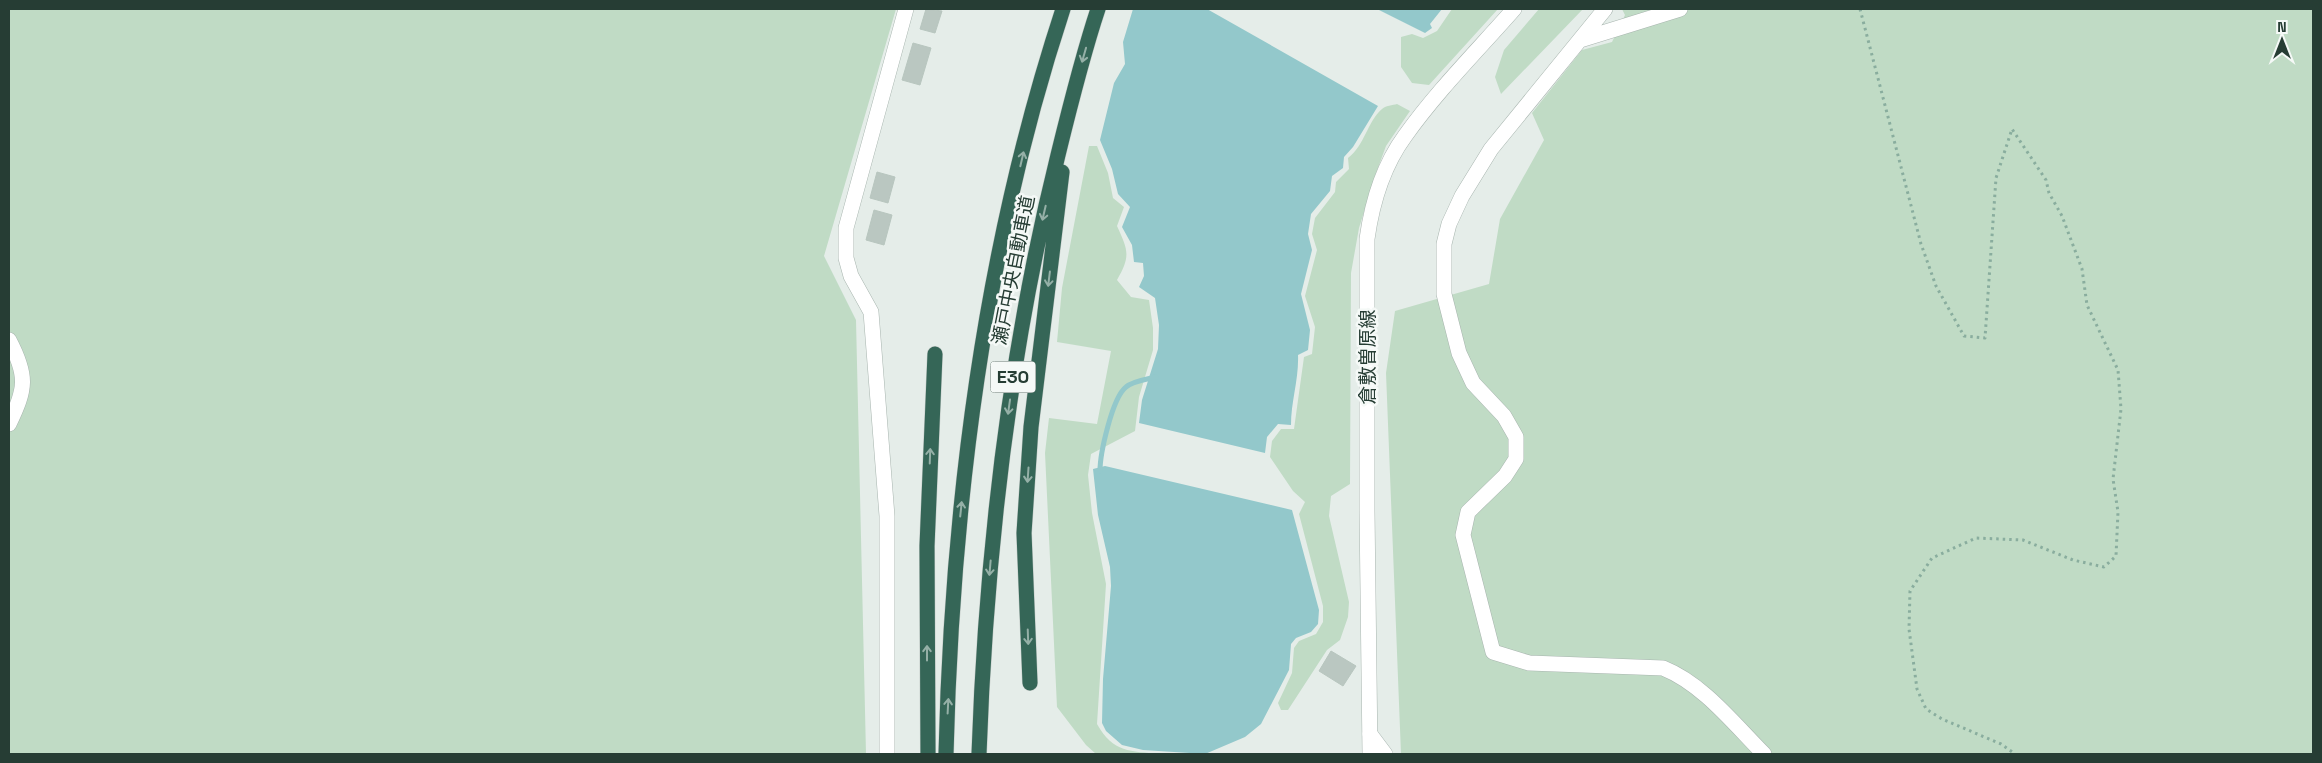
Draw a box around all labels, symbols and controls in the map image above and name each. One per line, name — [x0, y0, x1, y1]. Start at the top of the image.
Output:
north arrow — [2257, 15, 2307, 65]
text: N — [2277, 18, 2287, 36]
one-way arrow — [1079, 47, 1089, 63]
one-way arrow — [1018, 152, 1027, 168]
street label: 瀬戸中央自動車道 — [987, 193, 1040, 347]
one-way arrow — [1039, 204, 1048, 220]
one-way arrow — [1044, 271, 1054, 287]
street label: 倉敷曽原線 — [1355, 309, 1380, 405]
road number: E30 — [990, 362, 1036, 392]
one-way arrow — [1003, 399, 1013, 415]
one-way arrow — [926, 448, 935, 464]
one-way arrow — [1023, 467, 1032, 483]
one-way arrow — [956, 501, 966, 517]
one-way arrow — [985, 560, 994, 576]
one-way arrow — [1023, 629, 1032, 645]
one-way arrow — [922, 645, 932, 662]
one-way arrow — [943, 698, 952, 714]

